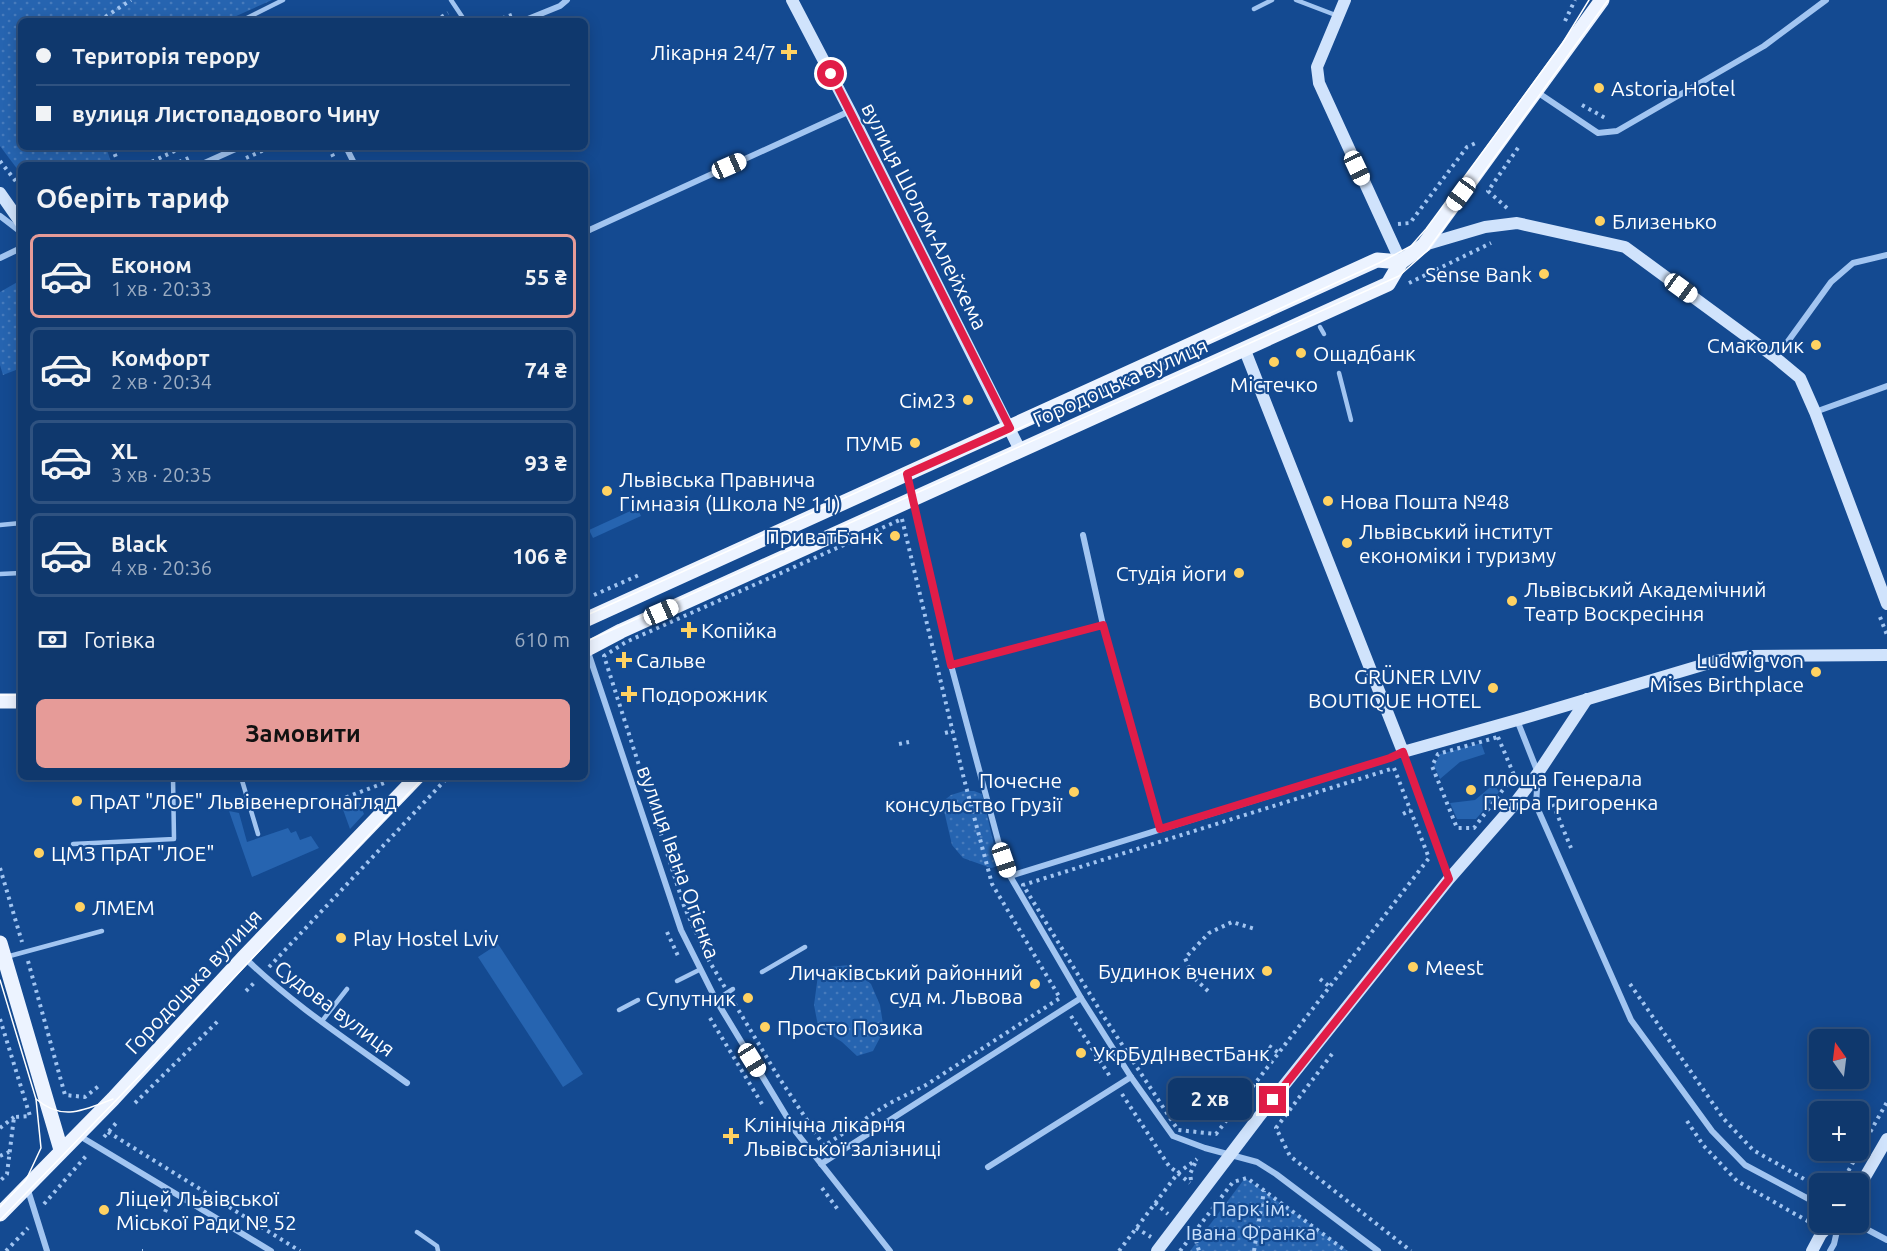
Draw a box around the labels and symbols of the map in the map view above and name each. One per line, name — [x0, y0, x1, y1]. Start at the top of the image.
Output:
place label: Лікарня 24/7 — [651, 40, 776, 64]
marker: Лікарня 24/7 — [780, 43, 798, 61]
route start — [817, 60, 844, 87]
place label: Astoria Hotel — [1611, 76, 1735, 100]
marker: Astoria Hotel — [1592, 81, 1606, 95]
street label: вулиця Шолом-Алейхема — [857, 99, 993, 333]
car — [1341, 148, 1373, 188]
car — [709, 150, 749, 182]
car — [1443, 174, 1479, 214]
place label: Близенько — [1612, 209, 1717, 233]
marker: Близенько — [1593, 214, 1607, 228]
place label: Sense Bank — [1425, 262, 1532, 286]
marker: Sense Bank — [1537, 267, 1551, 281]
car — [1661, 270, 1701, 306]
street label: Городоцька вулиця — [1029, 333, 1211, 431]
place label: Смаколик — [1707, 333, 1804, 357]
marker: Смаколик — [1809, 338, 1823, 352]
place label: Ощадбанк — [1313, 341, 1416, 365]
marker: Ощадбанк — [1294, 346, 1308, 360]
marker: Містечко — [1267, 355, 1281, 369]
place label: Містечко — [1230, 372, 1318, 396]
place label: Сім23 — [899, 388, 956, 412]
marker: Сім23 — [961, 393, 975, 407]
place label: ПУМБ — [846, 431, 903, 455]
marker: ПУМБ — [908, 436, 922, 450]
place label: Львівська Правнича Гімназія (Школа № 11) — [619, 467, 841, 515]
marker: Львівська Правнича Гімназія (Школа № 11) — [600, 484, 614, 498]
place label: Нова Пошта №48 — [1340, 489, 1510, 513]
marker: Нова Пошта №48 — [1321, 494, 1335, 508]
place label: Львівський інститут економіки і туризму — [1359, 519, 1556, 567]
place label: ПриватБанк — [765, 524, 883, 548]
marker: ПриватБанк — [888, 529, 902, 543]
marker: Львівський інститут економіки і туризму — [1340, 536, 1354, 550]
place label: Студія йоги — [1116, 561, 1227, 585]
marker: Студія йоги — [1232, 566, 1246, 580]
place label: Львівський Академічний Театр Воскресіння — [1524, 577, 1766, 625]
marker: Львівський Академічний Театр Воскресіння — [1505, 594, 1519, 608]
car — [641, 596, 681, 628]
place label: Копійка — [701, 618, 777, 642]
marker: Копійка — [682, 623, 696, 637]
place label: Сальве — [636, 648, 706, 672]
place label: Ludwig von Mises Birthplace — [1649, 648, 1804, 696]
marker: Сальве — [617, 653, 631, 667]
place label: GRÜNER LVIV BOUTIQUE HOTEL — [1308, 664, 1482, 712]
marker: Ludwig von Mises Birthplace — [1809, 665, 1823, 679]
marker: GRÜNER LVIV BOUTIQUE HOTEL — [1486, 681, 1500, 695]
place label: Подорожник — [641, 682, 768, 706]
marker: Подорожник — [622, 687, 636, 701]
street label: вулиця Івана Огієнка — [633, 762, 725, 962]
place label: площа Генерала Петра Григоренка — [1483, 766, 1658, 814]
place label: Почесне консульство Грузії — [885, 768, 1063, 816]
marker: площа Генерала Петра Григоренка — [1464, 783, 1478, 797]
marker: Почесне консульство Грузії — [1067, 785, 1081, 799]
place label: ПрАТ "ЛОЕ" Львівенергонагляд — [89, 789, 397, 813]
marker: ПрАТ "ЛОЕ" Львівенергонагляд — [70, 794, 84, 808]
car — [990, 840, 1018, 880]
place label: ЦМЗ ПрАТ "ЛОЕ" — [51, 841, 215, 865]
marker: ЦМЗ ПрАТ "ЛОЕ" — [32, 846, 46, 860]
place label: ЛМЕМ — [92, 895, 155, 919]
marker: ЛМЕМ — [73, 900, 87, 914]
street label: Городоцька вулиця — [120, 904, 266, 1058]
place label: Play Hostel Lviv — [353, 926, 499, 950]
marker: Play Hostel Lviv — [334, 931, 348, 945]
street label: Судова вулиця — [270, 955, 400, 1061]
place label: Meest — [1425, 955, 1484, 979]
place label: Будинок вчених — [1098, 959, 1255, 983]
place label: Личаківський районний суд м. Львова — [788, 960, 1023, 1008]
marker: Meest — [1406, 960, 1420, 974]
marker: Будинок вчених — [1260, 964, 1274, 978]
marker: Личаківський районний суд м. Львова — [1028, 977, 1042, 991]
place label: Супутник — [646, 986, 736, 1010]
marker: Супутник — [741, 991, 755, 1005]
place label: Просто Позика — [777, 1015, 923, 1039]
marker: Просто Позика — [758, 1020, 772, 1034]
north arrow — [1809, 1029, 1869, 1089]
car — [735, 1040, 769, 1080]
place label: УкрБудІнвестБанк — [1093, 1041, 1270, 1065]
marker: УкрБудІнвестБанк — [1074, 1046, 1088, 1060]
callout: 2 хв — [1168, 1079, 1252, 1121]
route end — [1259, 1086, 1286, 1113]
place label: Клінічна лікарня Львівської залізниці — [744, 1112, 941, 1160]
marker: Клінічна лікарня Львівської залізниці — [722, 1127, 740, 1145]
place label: Ліцей Львівської Міської Ради № 52 — [116, 1186, 297, 1234]
park label: Парк ім. Івана Франка — [1186, 1196, 1316, 1244]
marker: Ліцей Львівської Міської Ради № 52 — [97, 1203, 111, 1217]

